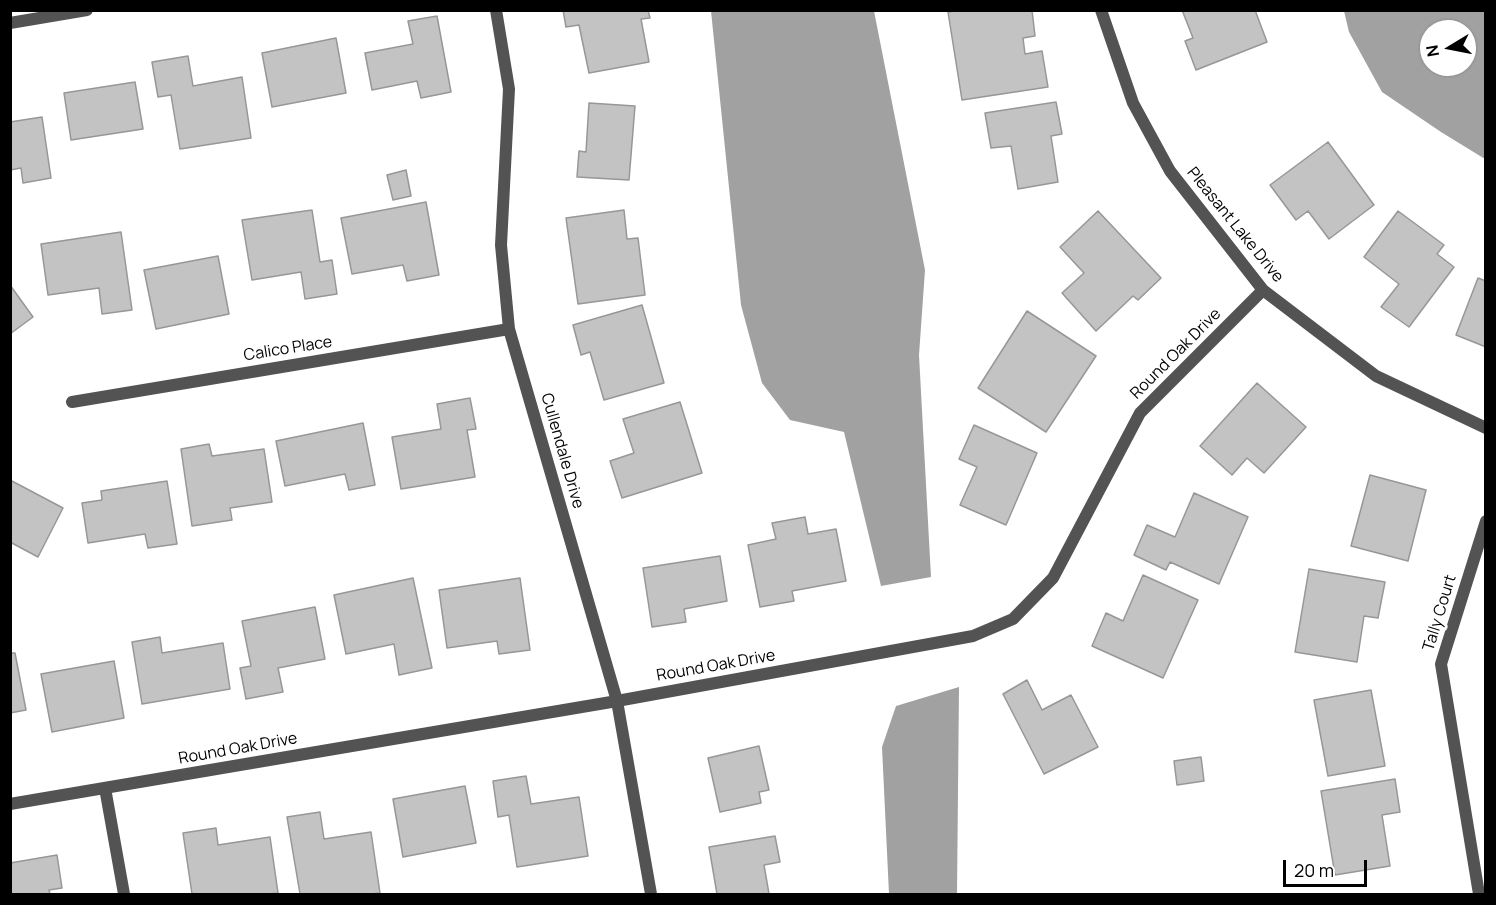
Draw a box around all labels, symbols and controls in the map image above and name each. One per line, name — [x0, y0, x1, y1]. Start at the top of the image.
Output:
north arrow — [1418, 18, 1478, 78]
text: N — [1420, 43, 1444, 58]
street label: Pleasant Lake Drive — [1183, 164, 1287, 286]
street label: Round Oak Drive — [1127, 305, 1225, 403]
street label: Calico Place — [242, 333, 334, 365]
street label: Cullendale Drive — [536, 391, 588, 511]
street label: Tally Court — [1419, 572, 1461, 654]
street label: Round Oak Drive — [655, 646, 777, 686]
street label: Round Oak Drive — [177, 729, 299, 769]
scale bar — [1286, 848, 1370, 886]
text: 20 m — [1294, 858, 1334, 882]

